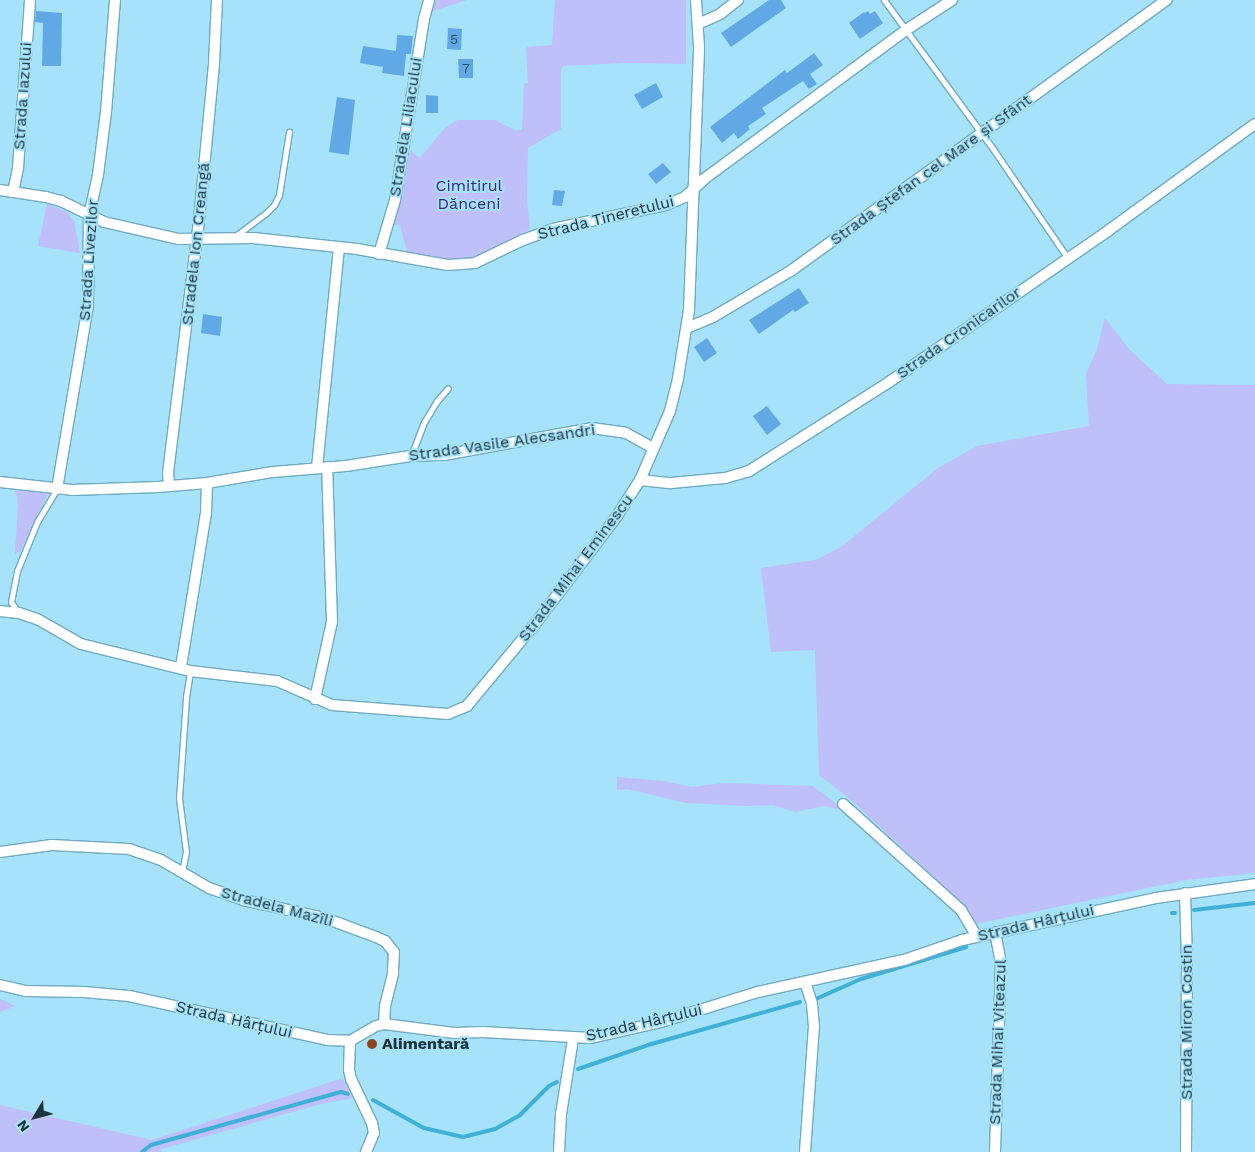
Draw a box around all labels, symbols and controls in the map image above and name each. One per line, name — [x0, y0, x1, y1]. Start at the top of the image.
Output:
house number: 5 — [450, 31, 458, 47]
street label: Strada Iazului — [10, 41, 36, 151]
street label: Stradela Liliacului — [385, 56, 427, 198]
house number: 7 — [462, 60, 470, 76]
street label: Strada Ștefan cel Mare și Sfânt — [826, 90, 1036, 250]
street label: Stradela Ion Creangă — [178, 162, 214, 326]
park label: Cimitirul Dănceni — [436, 176, 502, 214]
street label: Strada Tineretului — [536, 192, 676, 244]
street label: Strada Livezilor — [75, 198, 103, 322]
street label: Strada Cronicarilor — [893, 283, 1025, 383]
street label: Strada Vasile Alecsandri — [407, 420, 597, 466]
street label: Strada Mihai Eminescu — [514, 491, 638, 645]
street label: Stradela Mazîli — [219, 883, 335, 931]
street label: Strada Hârțului — [976, 900, 1096, 946]
street label: Strada Miron Costin — [1177, 944, 1197, 1100]
street label: Strada Mihai Viteazul — [986, 959, 1010, 1125]
street label: Strada Hârțului — [174, 997, 294, 1043]
street label: Strada Hârțului — [584, 1000, 704, 1046]
place label: Alimentară — [382, 1034, 469, 1054]
marker: Alimentară — [366, 1038, 378, 1050]
north arrow — [10, 1092, 60, 1142]
text: N — [14, 1117, 33, 1135]

